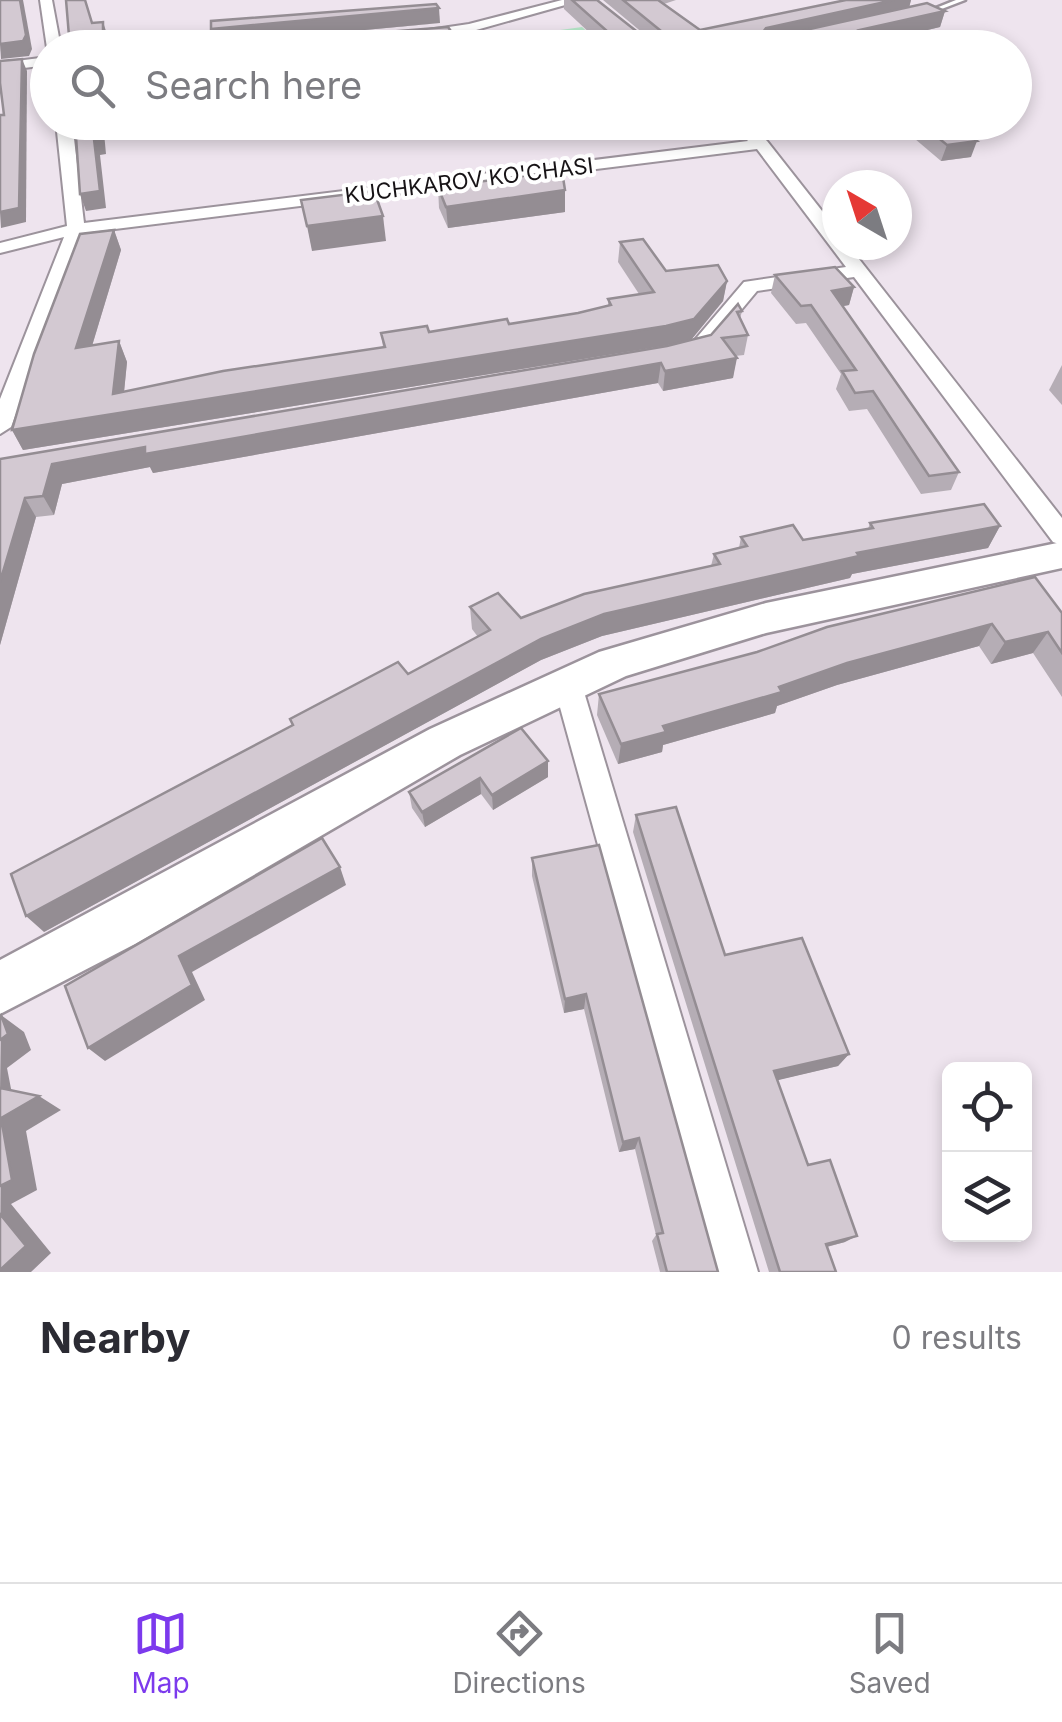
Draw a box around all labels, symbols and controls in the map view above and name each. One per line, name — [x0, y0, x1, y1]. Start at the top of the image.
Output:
search box — [30, 30, 1032, 140]
icon: search — [65, 58, 120, 113]
text: Search here — [145, 62, 362, 108]
street label: KUCHKAROV KO'CHASI — [343, 152, 595, 208]
north arrow — [822, 170, 912, 260]
map controls — [942, 1062, 1032, 1242]
button: locate — [942, 1062, 1032, 1152]
button: layers — [942, 1152, 1032, 1242]
text: Nearby — [40, 1312, 191, 1363]
text: 0 results — [892, 1318, 1022, 1357]
tab: Map — [131, 1606, 190, 1700]
tab: Directions — [452, 1606, 586, 1700]
tab: Saved — [849, 1606, 931, 1700]

